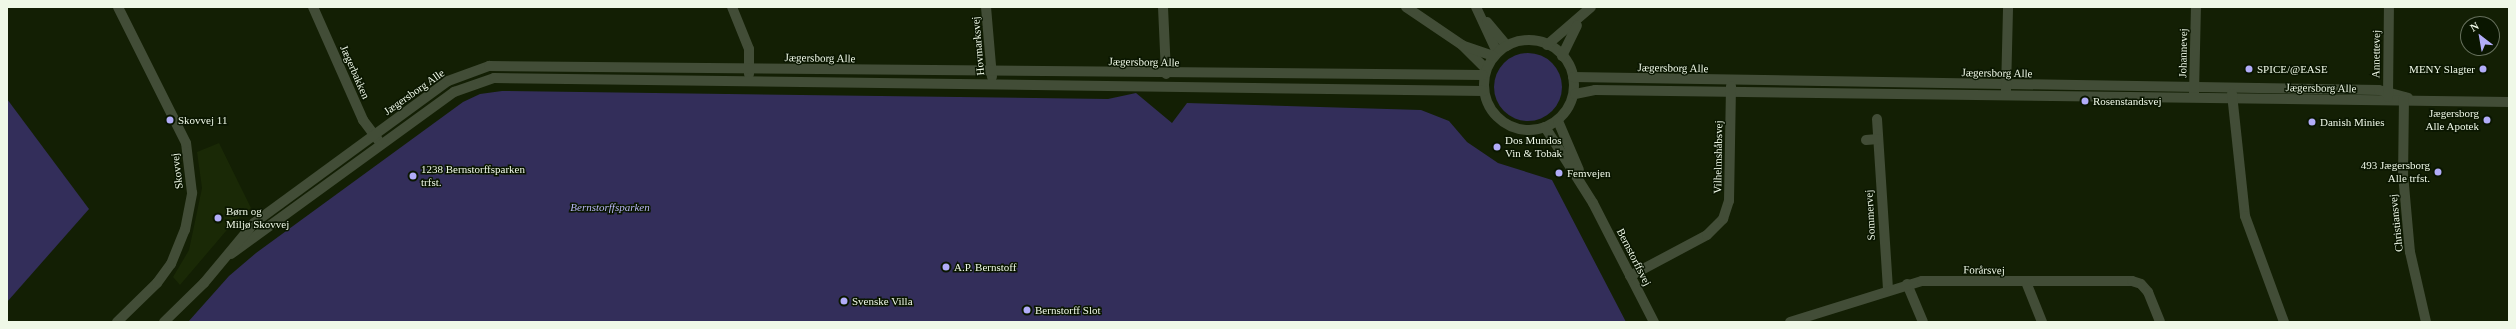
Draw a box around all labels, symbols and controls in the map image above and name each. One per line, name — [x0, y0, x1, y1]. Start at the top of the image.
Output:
street label: Hovmarksvej — [969, 16, 987, 76]
north arrow — [2460, 16, 2500, 56]
text: N — [2468, 19, 2481, 34]
street label: Johannevej — [2176, 28, 2190, 78]
street label: Annettevej — [2369, 30, 2383, 78]
street label: Jægerbakken — [337, 43, 373, 101]
street label: Jægersborg Alle — [784, 51, 856, 65]
street label: Jægersborg Alle — [1108, 55, 1180, 69]
street label: Jægersborg Alle — [1637, 61, 1709, 75]
place label: SPICE/@EASE — [2257, 62, 2328, 76]
place label: MENY Slagter — [2409, 62, 2475, 76]
marker: SPICE/@EASE — [2244, 64, 2254, 74]
marker: MENY Slagter — [2478, 64, 2488, 74]
street label: Jægersborg Alle — [381, 66, 447, 118]
street label: Jægersborg Alle — [1961, 66, 2033, 80]
street label: Jægersborg Alle — [2285, 81, 2357, 95]
place label: Rosenstandsvej — [2093, 94, 2161, 108]
marker: Rosenstandsvej — [2080, 96, 2090, 106]
place label: Jægersborg Alle Apotek — [2425, 107, 2479, 133]
place label: Skovvej 11 — [178, 113, 227, 127]
marker: Skovvej 11 — [165, 115, 175, 125]
place label: Danish Minies — [2320, 115, 2384, 129]
marker: Jægersborg Alle Apotek — [2482, 115, 2492, 125]
marker: Danish Minies — [2307, 117, 2317, 127]
street label: Vilhelmshåbsvej — [1711, 120, 1725, 194]
place label: Dos Mundos Vin & Tobak — [1505, 134, 1562, 160]
marker: Dos Mundos Vin & Tobak — [1492, 142, 1502, 152]
street label: Skovvej — [168, 152, 186, 190]
place label: 493 Jægersborg Alle trfst. — [2361, 159, 2430, 185]
place label: 1238 Bernstorffsparken trfst. — [421, 163, 525, 189]
place label: Femvejen — [1567, 166, 1610, 180]
marker: 493 Jægersborg Alle trfst. — [2433, 167, 2443, 177]
marker: Femvejen — [1554, 168, 1564, 178]
marker: 1238 Bernstorffsparken trfst. — [408, 171, 418, 181]
street label: Sommervej — [1862, 189, 1878, 241]
street label: Christiansvej — [2386, 193, 2406, 253]
park label: Bernstorffsparken — [570, 200, 650, 214]
place label: Børn og Miljø Skovvej — [226, 205, 289, 231]
marker: Børn og Miljø Skovvej — [213, 213, 223, 223]
street label: Bernstorffsvej — [1614, 226, 1654, 288]
place label: A.P. Bernstoff — [954, 260, 1016, 274]
marker: A.P. Bernstoff — [941, 262, 951, 272]
street label: Forårsvej — [1963, 263, 2005, 277]
place label: Svenske Villa — [852, 294, 913, 308]
marker: Svenske Villa — [839, 296, 849, 306]
place label: Bernstorff Slot — [1035, 303, 1100, 317]
marker: Bernstorff Slot — [1022, 305, 1032, 315]

